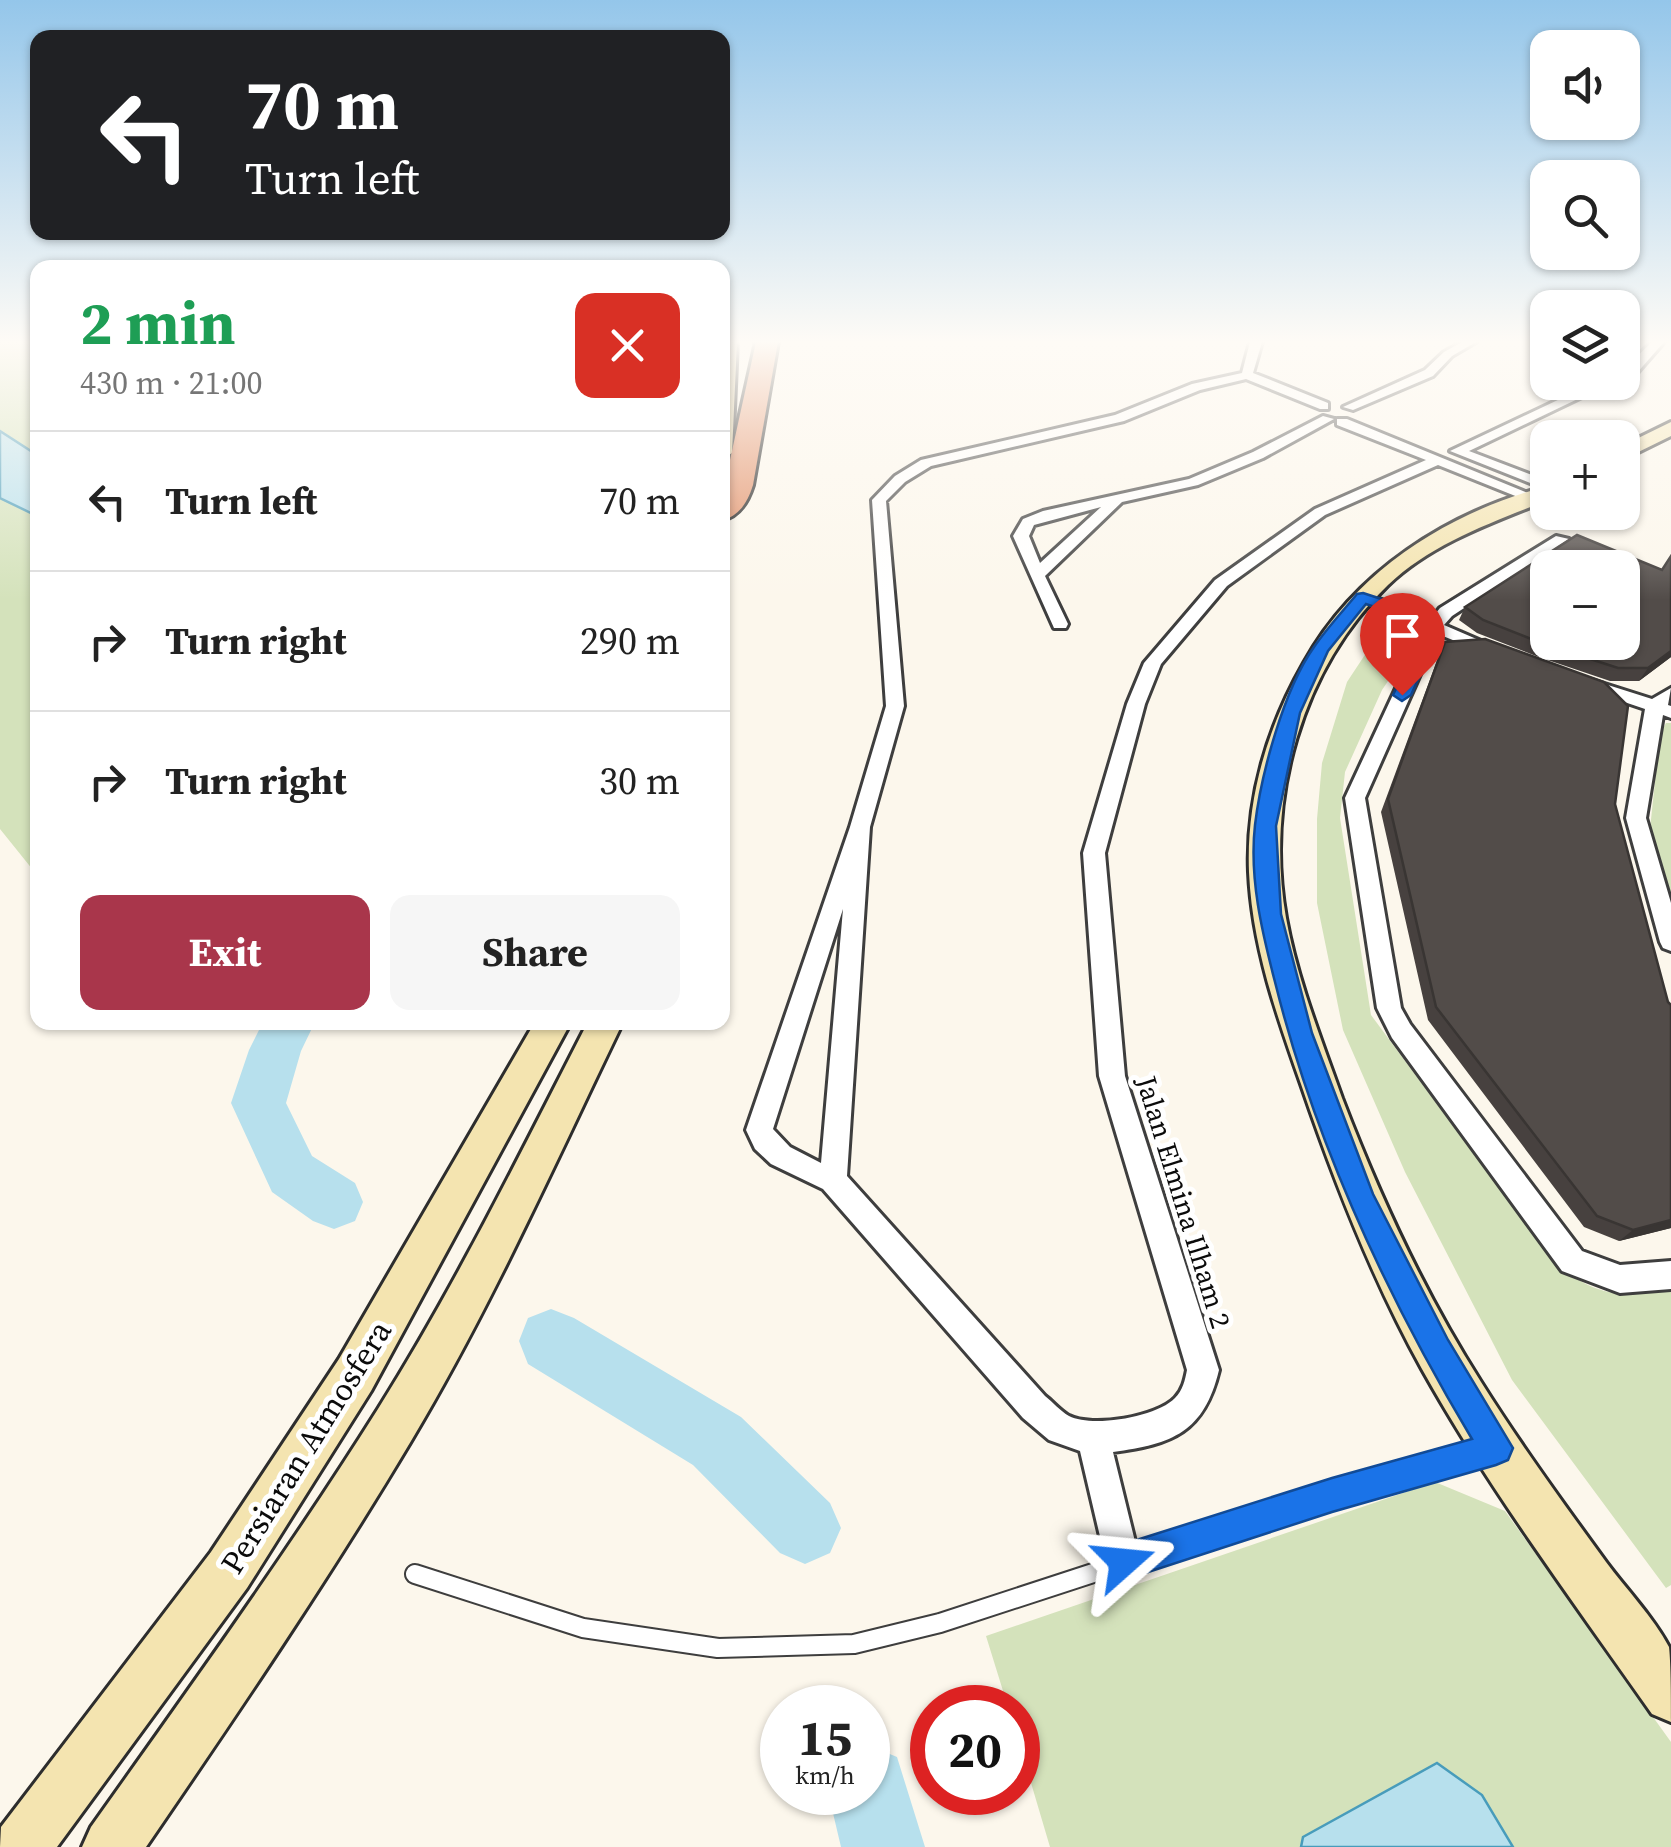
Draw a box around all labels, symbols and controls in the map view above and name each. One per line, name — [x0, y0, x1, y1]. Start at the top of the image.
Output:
map controls — [1530, 30, 1640, 660]
button: sound — [1530, 30, 1640, 140]
text: 70 m — [245, 56, 399, 152]
icon: left — [80, 70, 210, 200]
text: Turn left — [245, 147, 419, 209]
button: search — [1530, 160, 1640, 270]
text: 2 min — [80, 282, 236, 364]
button: layers — [1530, 290, 1640, 400]
button: close — [575, 293, 680, 398]
text: 430 m · 21:00 — [80, 361, 262, 405]
button: + — [1530, 420, 1640, 530]
icon: left — [80, 474, 135, 529]
text: Turn left — [165, 475, 317, 527]
text: 70 m — [599, 475, 680, 527]
button: − — [1530, 550, 1640, 660]
pin — [1360, 593, 1445, 696]
icon: arrive — [1375, 608, 1430, 663]
icon: right — [80, 614, 135, 669]
text: Turn right — [165, 615, 347, 667]
text: 290 m — [580, 615, 680, 667]
icon: right — [80, 754, 135, 809]
text: Turn right — [165, 755, 347, 807]
text: 30 m — [599, 755, 680, 807]
button: Exit — [80, 895, 370, 1010]
button: Share — [390, 895, 680, 1010]
street label: Jalan Elmina Ilham 2 — [1127, 1070, 1240, 1333]
street label: Persiaran Atmosfera — [210, 1311, 402, 1582]
position arrow — [1072, 1510, 1176, 1614]
speed limit sign: 20 — [910, 1685, 1040, 1815]
text: 15 — [798, 1703, 852, 1772]
text: km/h — [795, 1758, 855, 1792]

